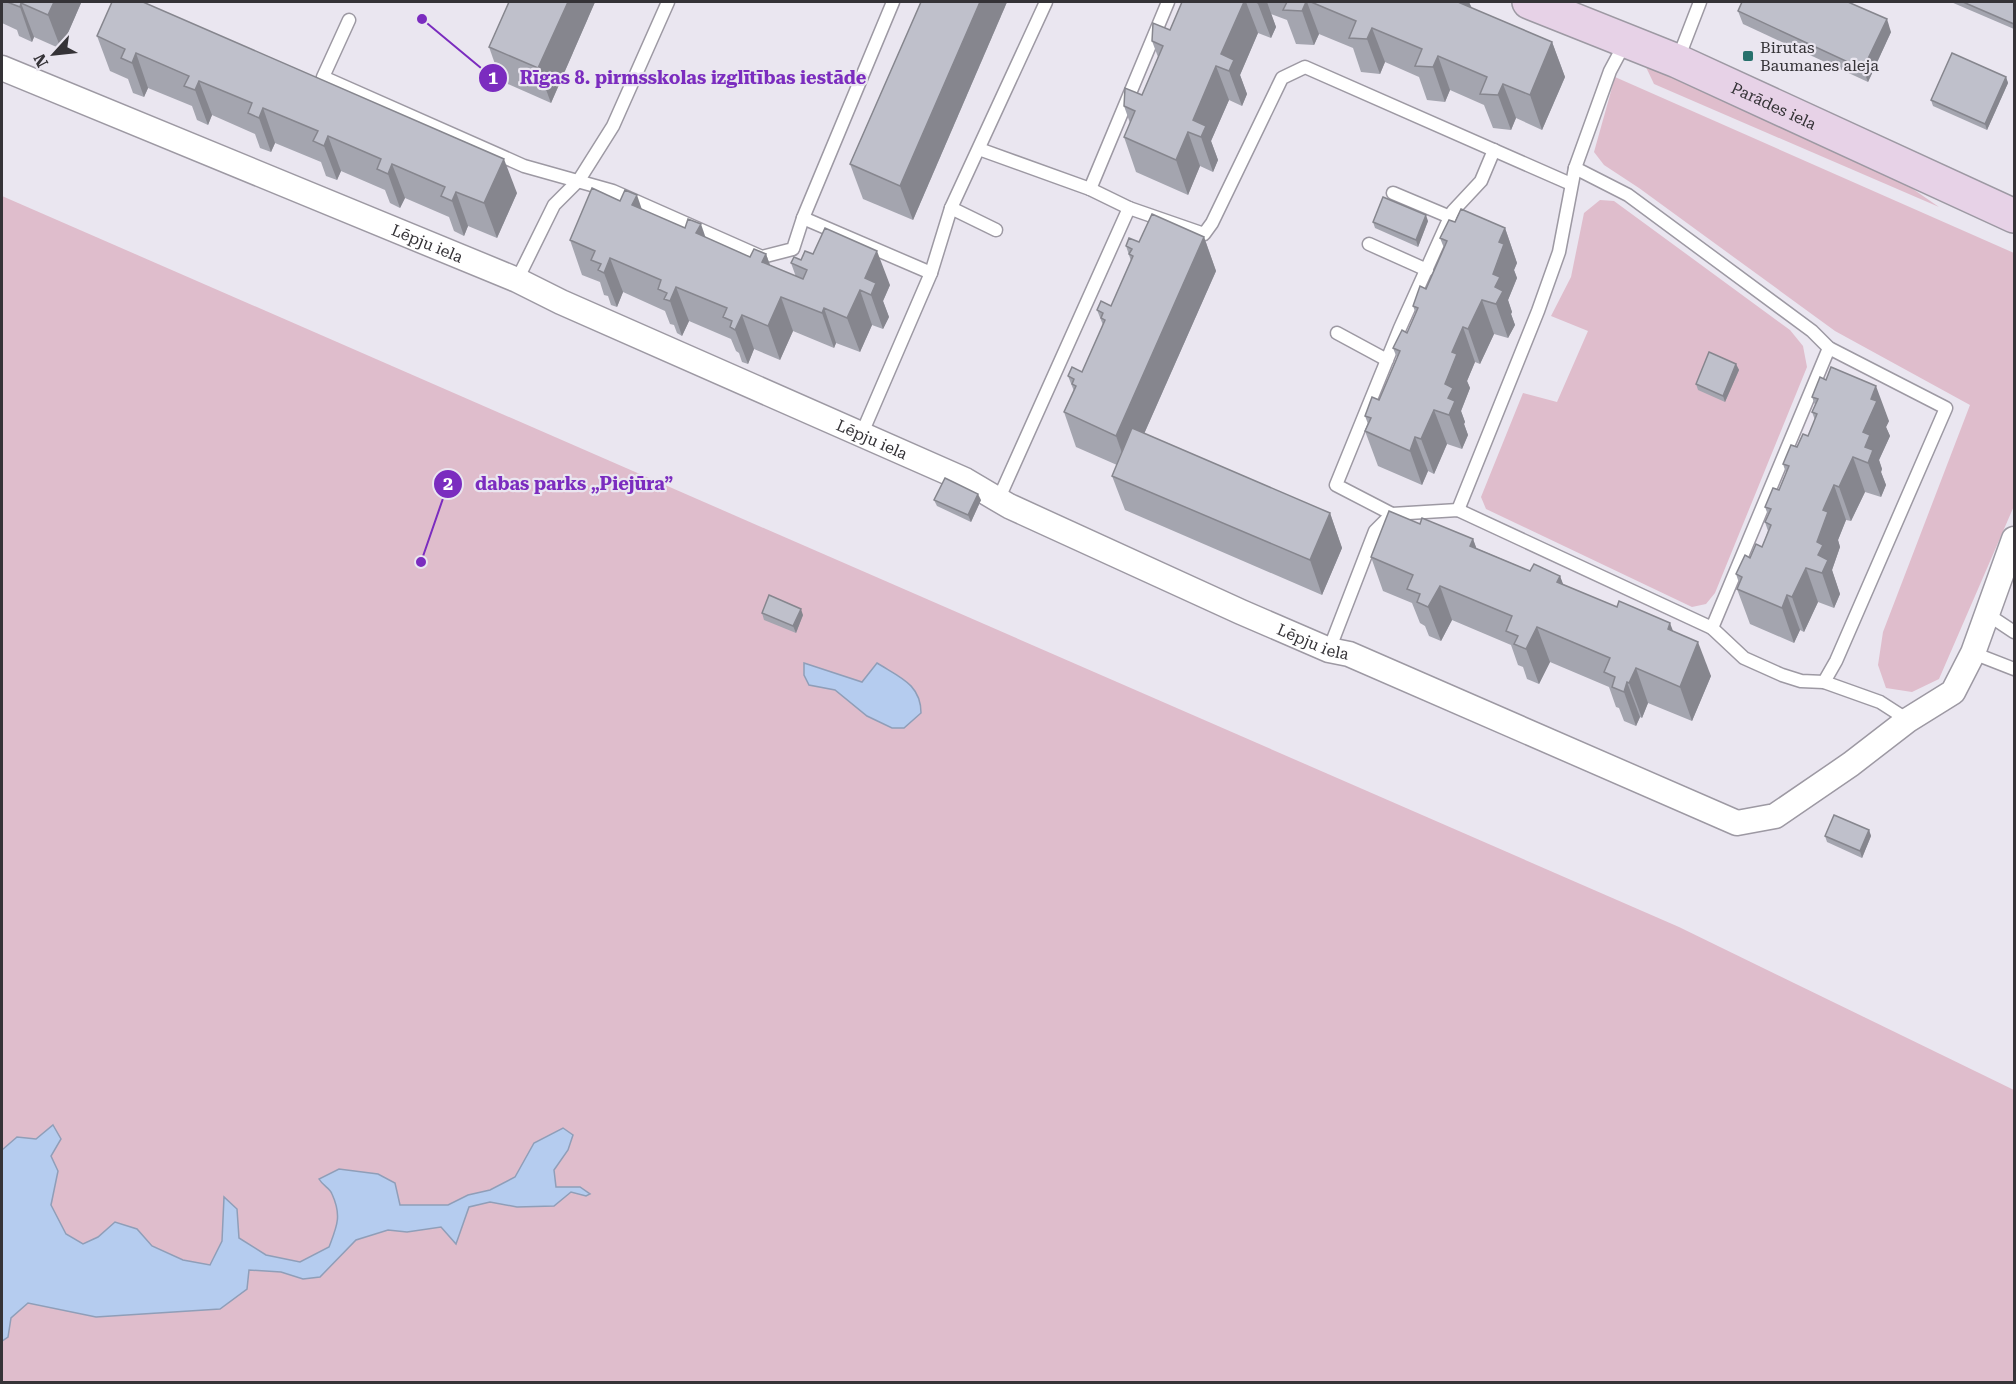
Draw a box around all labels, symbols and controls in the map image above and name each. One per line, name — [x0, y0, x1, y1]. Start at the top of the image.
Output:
north arrow — [24, 24, 84, 84]
place label: Birutas Baumanes aleja — [1760, 38, 1879, 75]
marker: Birutas Baumanes aleja — [1741, 49, 1755, 63]
text: N — [30, 51, 52, 70]
callout: Rīgas 8. pirmsskolas izglītības iestāde — [478, 60, 878, 96]
text: 1 — [488, 67, 498, 88]
text: Rīgas 8. pirmsskolas izglītības iestāde — [520, 67, 867, 88]
street label: Parādes iela — [1728, 78, 1820, 133]
street label: Lēpju iela — [389, 220, 466, 266]
street label: Lēpju iela — [834, 415, 911, 463]
callout: dabas parks „Piejūra” — [433, 466, 685, 502]
text: 2 — [443, 473, 453, 494]
text: dabas parks „Piejūra” — [475, 473, 673, 494]
street label: Lēpju iela — [1274, 619, 1351, 663]

